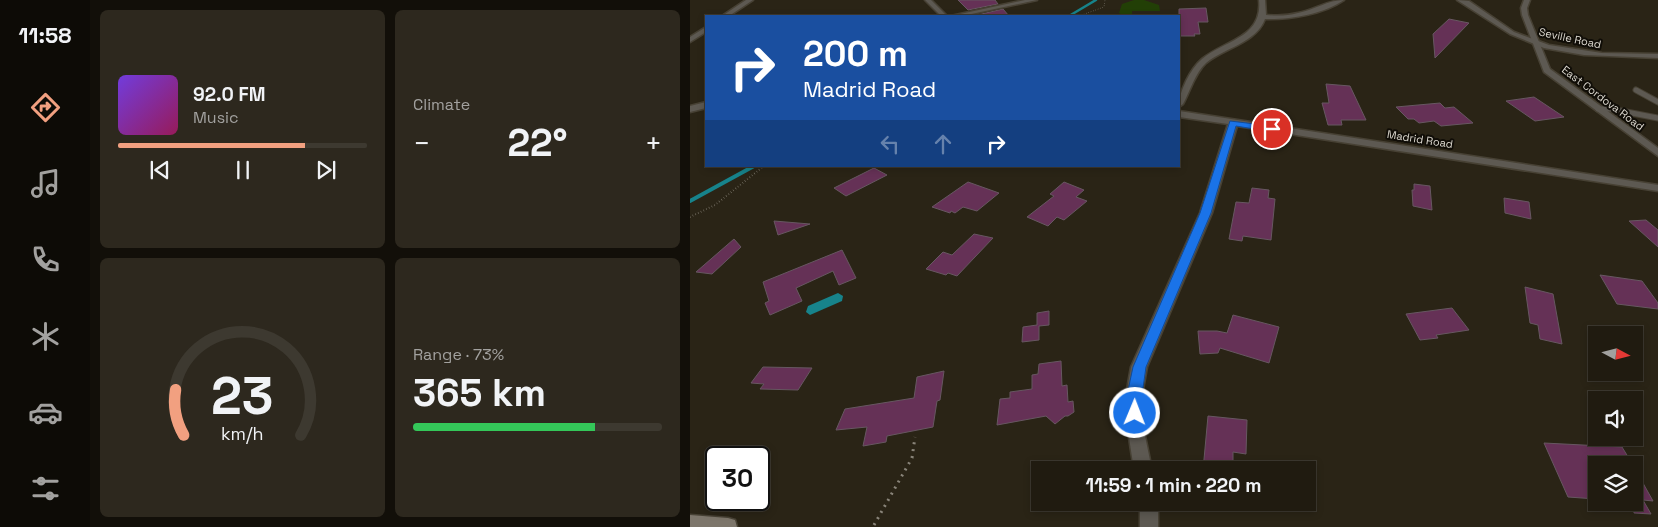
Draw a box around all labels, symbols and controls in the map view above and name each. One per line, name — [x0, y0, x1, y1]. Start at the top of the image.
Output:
text: 11:58 — [19, 21, 71, 49]
street label: Seville Road — [1538, 25, 1602, 51]
text: 200 m — [803, 32, 908, 76]
icon: right — [720, 35, 785, 100]
street label: East Cordova Road — [1559, 62, 1647, 134]
text: Madrid Road — [803, 75, 936, 103]
text: 92.0 FM — [193, 82, 266, 107]
icon: directions — [28, 90, 63, 125]
text: Climate — [413, 94, 470, 115]
text: Music — [193, 107, 239, 128]
pin — [1251, 108, 1293, 150]
icon: arrive — [1258, 115, 1286, 143]
text: 22° — [507, 119, 568, 167]
text: − — [413, 125, 430, 161]
text: + — [645, 125, 662, 161]
street label: Madrid Road — [1386, 127, 1454, 151]
icon: left — [876, 130, 904, 158]
icon: ahead — [929, 130, 957, 158]
icon: right — [982, 130, 1010, 158]
icon: previous — [146, 156, 174, 184]
icon: pause — [229, 156, 257, 184]
icon: next — [312, 156, 340, 184]
icon: music — [28, 166, 63, 201]
icon: phone — [28, 242, 63, 277]
icon: climate — [28, 319, 63, 354]
north arrow — [1588, 326, 1642, 381]
map controls — [1588, 326, 1643, 511]
text: Range · 73% — [413, 344, 504, 365]
text: 23 — [211, 363, 274, 429]
text: 365 km — [413, 369, 546, 417]
position arrow — [1108, 386, 1160, 438]
button: sound — [1588, 391, 1643, 446]
icon: car — [28, 395, 63, 430]
text: km/h — [221, 422, 264, 445]
speed limit sign: 30 — [705, 446, 770, 511]
button: layers — [1588, 456, 1643, 511]
icon: filters — [28, 471, 63, 506]
text: 11:59 · 1 min · 220 m — [1086, 473, 1261, 498]

